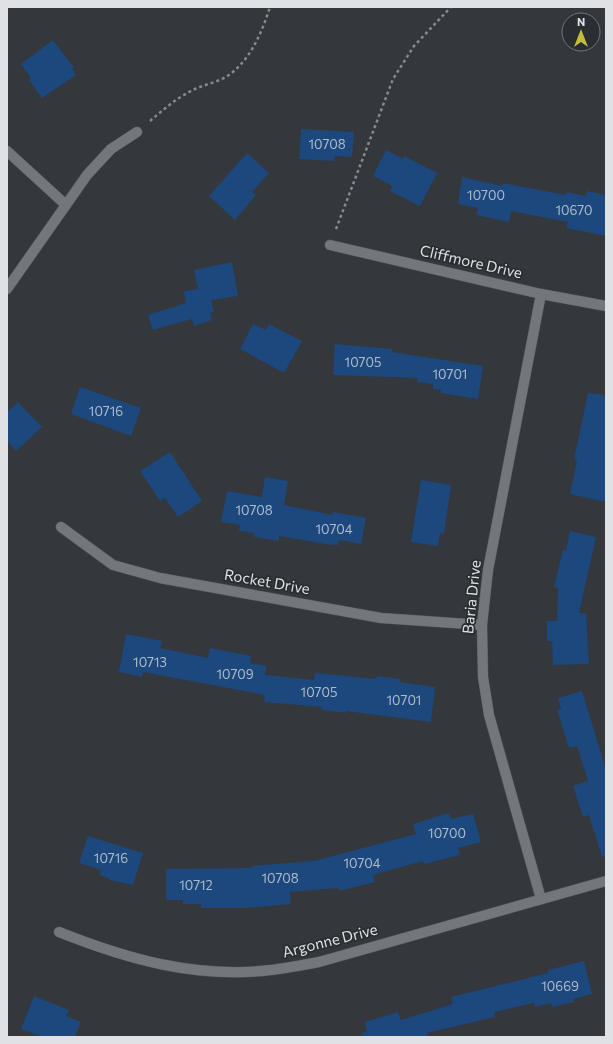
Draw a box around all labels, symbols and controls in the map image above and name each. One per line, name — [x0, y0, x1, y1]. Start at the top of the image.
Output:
north arrow — [561, 12, 601, 52]
text: N — [577, 15, 585, 28]
house number: 10708 — [308, 136, 346, 152]
house number: 10700 — [467, 187, 505, 203]
house number: 10670 — [555, 202, 593, 218]
street label: Cliffmore Drive — [418, 241, 524, 282]
house number: 10705 — [345, 354, 381, 370]
house number: 10701 — [433, 366, 467, 382]
house number: 10716 — [89, 403, 123, 419]
house number: 10708 — [235, 502, 273, 518]
house number: 10704 — [315, 521, 353, 537]
street label: Baria Drive — [458, 559, 484, 635]
street label: Rocket Drive — [223, 565, 312, 597]
house number: 10713 — [133, 654, 167, 670]
house number: 10709 — [216, 666, 254, 682]
house number: 10705 — [301, 684, 337, 700]
house number: 10701 — [387, 692, 421, 708]
house number: 10700 — [428, 825, 466, 841]
house number: 10716 — [94, 850, 128, 866]
house number: 10704 — [343, 855, 381, 871]
house number: 10708 — [261, 870, 299, 886]
house number: 10712 — [179, 877, 213, 893]
street label: Argonne Drive — [280, 919, 379, 961]
house number: 10669 — [541, 978, 579, 994]

